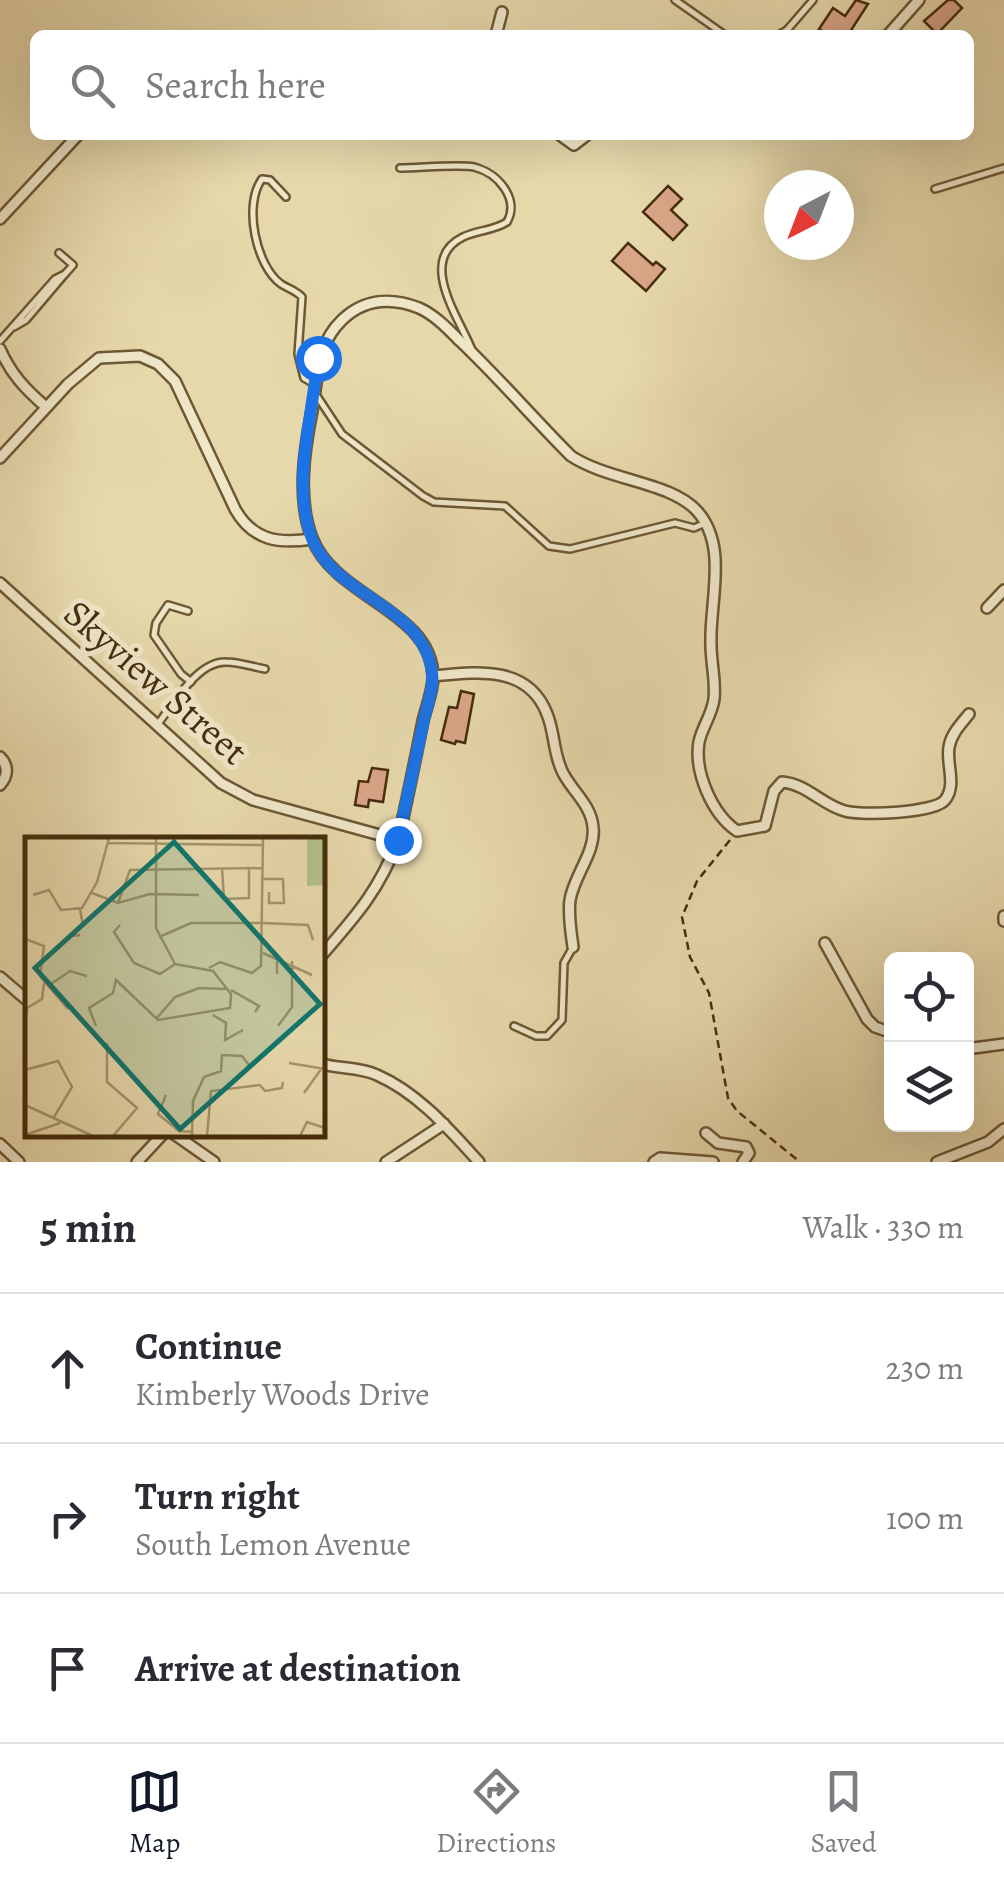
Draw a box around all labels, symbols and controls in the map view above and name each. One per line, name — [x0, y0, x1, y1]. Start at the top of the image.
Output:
search box — [30, 30, 974, 140]
icon: search — [65, 58, 120, 113]
text: Search here — [145, 59, 326, 111]
north arrow — [764, 170, 854, 260]
route start — [296, 336, 342, 382]
street label: Skyview Street — [53, 588, 259, 776]
route end — [376, 818, 422, 864]
inset map — [25, 837, 325, 1137]
map controls — [884, 952, 974, 1132]
button: locate — [884, 952, 974, 1042]
button: layers — [884, 1042, 974, 1132]
text: 5 min — [40, 1199, 136, 1256]
text: Walk · 330 m — [802, 1205, 964, 1249]
text: Continue — [135, 1320, 282, 1372]
icon: ahead — [40, 1341, 95, 1396]
text: 230 m — [885, 1346, 964, 1390]
text: Kimberly Woods Drive — [135, 1372, 430, 1416]
text: Turn right — [135, 1470, 300, 1522]
icon: right — [40, 1491, 95, 1546]
text: 100 m — [886, 1496, 964, 1540]
text: South Lemon Avenue — [135, 1522, 411, 1566]
icon: arrive — [40, 1641, 95, 1696]
text: Arrive at destination — [135, 1642, 461, 1694]
tab: Map — [127, 1764, 182, 1862]
tab: Directions — [436, 1764, 556, 1862]
tab: Saved — [811, 1764, 877, 1862]

